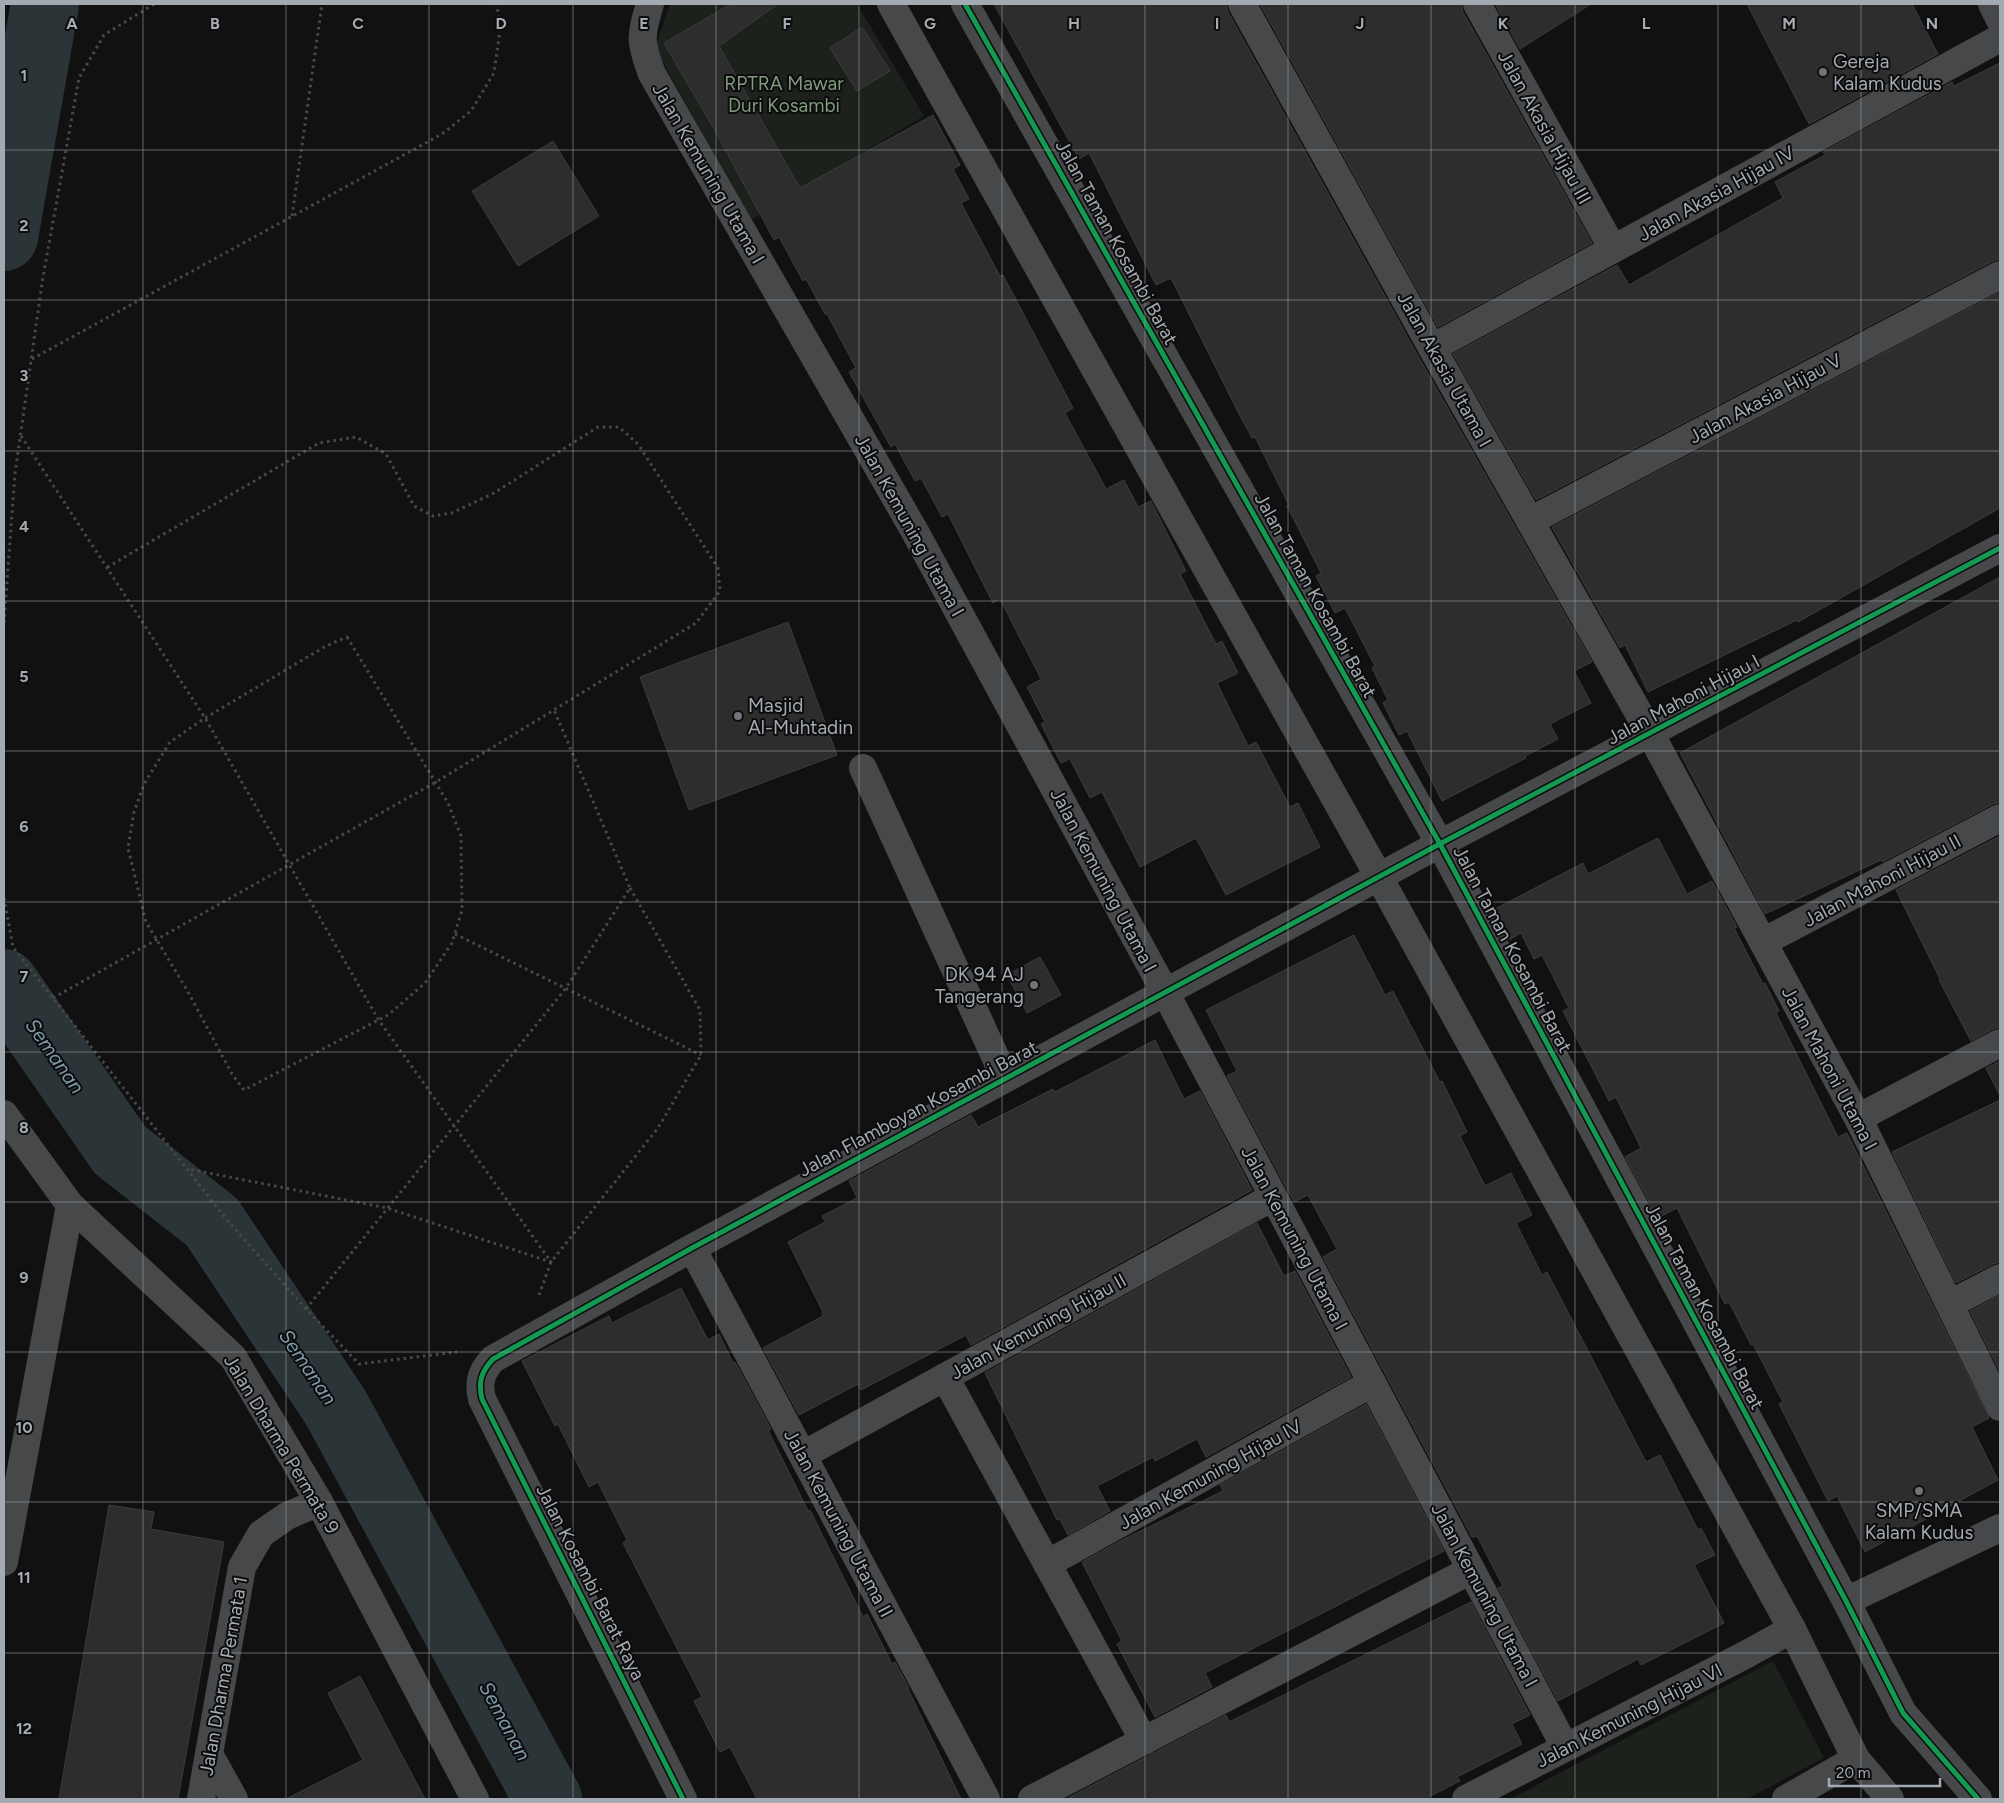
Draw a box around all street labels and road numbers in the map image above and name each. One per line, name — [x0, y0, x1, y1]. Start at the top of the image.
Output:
street label: Jalan Akasia Hijau III — [1493, 46, 1596, 208]
street label: Jalan Kemuning Utama I — [647, 79, 770, 268]
street label: Jalan Taman Kosambi Barat — [1051, 136, 1183, 349]
street label: Jalan Akasia Hijau IV — [1634, 141, 1798, 246]
street label: Jalan Akasia Utama I — [1392, 288, 1497, 451]
street label: Jalan Akasia Hijau V — [1685, 348, 1846, 448]
street label: Jalan Kemuning Utama I — [850, 430, 969, 620]
street label: Jalan Taman Kosambi Barat — [1250, 489, 1382, 702]
street label: Jalan Mahoni Hijau I — [1603, 649, 1764, 749]
street label: Jalan Kemuning Utama I — [1045, 784, 1162, 976]
street label: Jalan Mahoni Hijau II — [1800, 829, 1965, 932]
street label: Jalan Taman Kosambi Barat — [1448, 842, 1577, 1057]
street label: Jalan Mahoni Utama I — [1777, 983, 1882, 1154]
street label: Jalan Flamboyan Kosambi Barat — [795, 1035, 1042, 1181]
street label: Jalan Kemuning Utama I — [1236, 1142, 1353, 1334]
street label: Jalan Taman Kosambi Barat — [1640, 1199, 1769, 1414]
street label: Jalan Kemuning Hijau II — [946, 1268, 1130, 1384]
street label: Jalan Dharma Permata 9 — [219, 1351, 344, 1538]
street label: Jalan Kemuning Hijau IV — [1115, 1415, 1306, 1534]
street label: Jalan Kemuning Utama II — [779, 1425, 898, 1621]
street label: Jalan Kosambi Barat Raya — [531, 1481, 650, 1684]
street label: Jalan Kemuning Utama I — [1426, 1499, 1543, 1691]
street label: Jalan Dharma Permata 1 — [195, 1575, 252, 1777]
street label: Jalan Kemuning Hijau VI — [1532, 1658, 1726, 1772]

